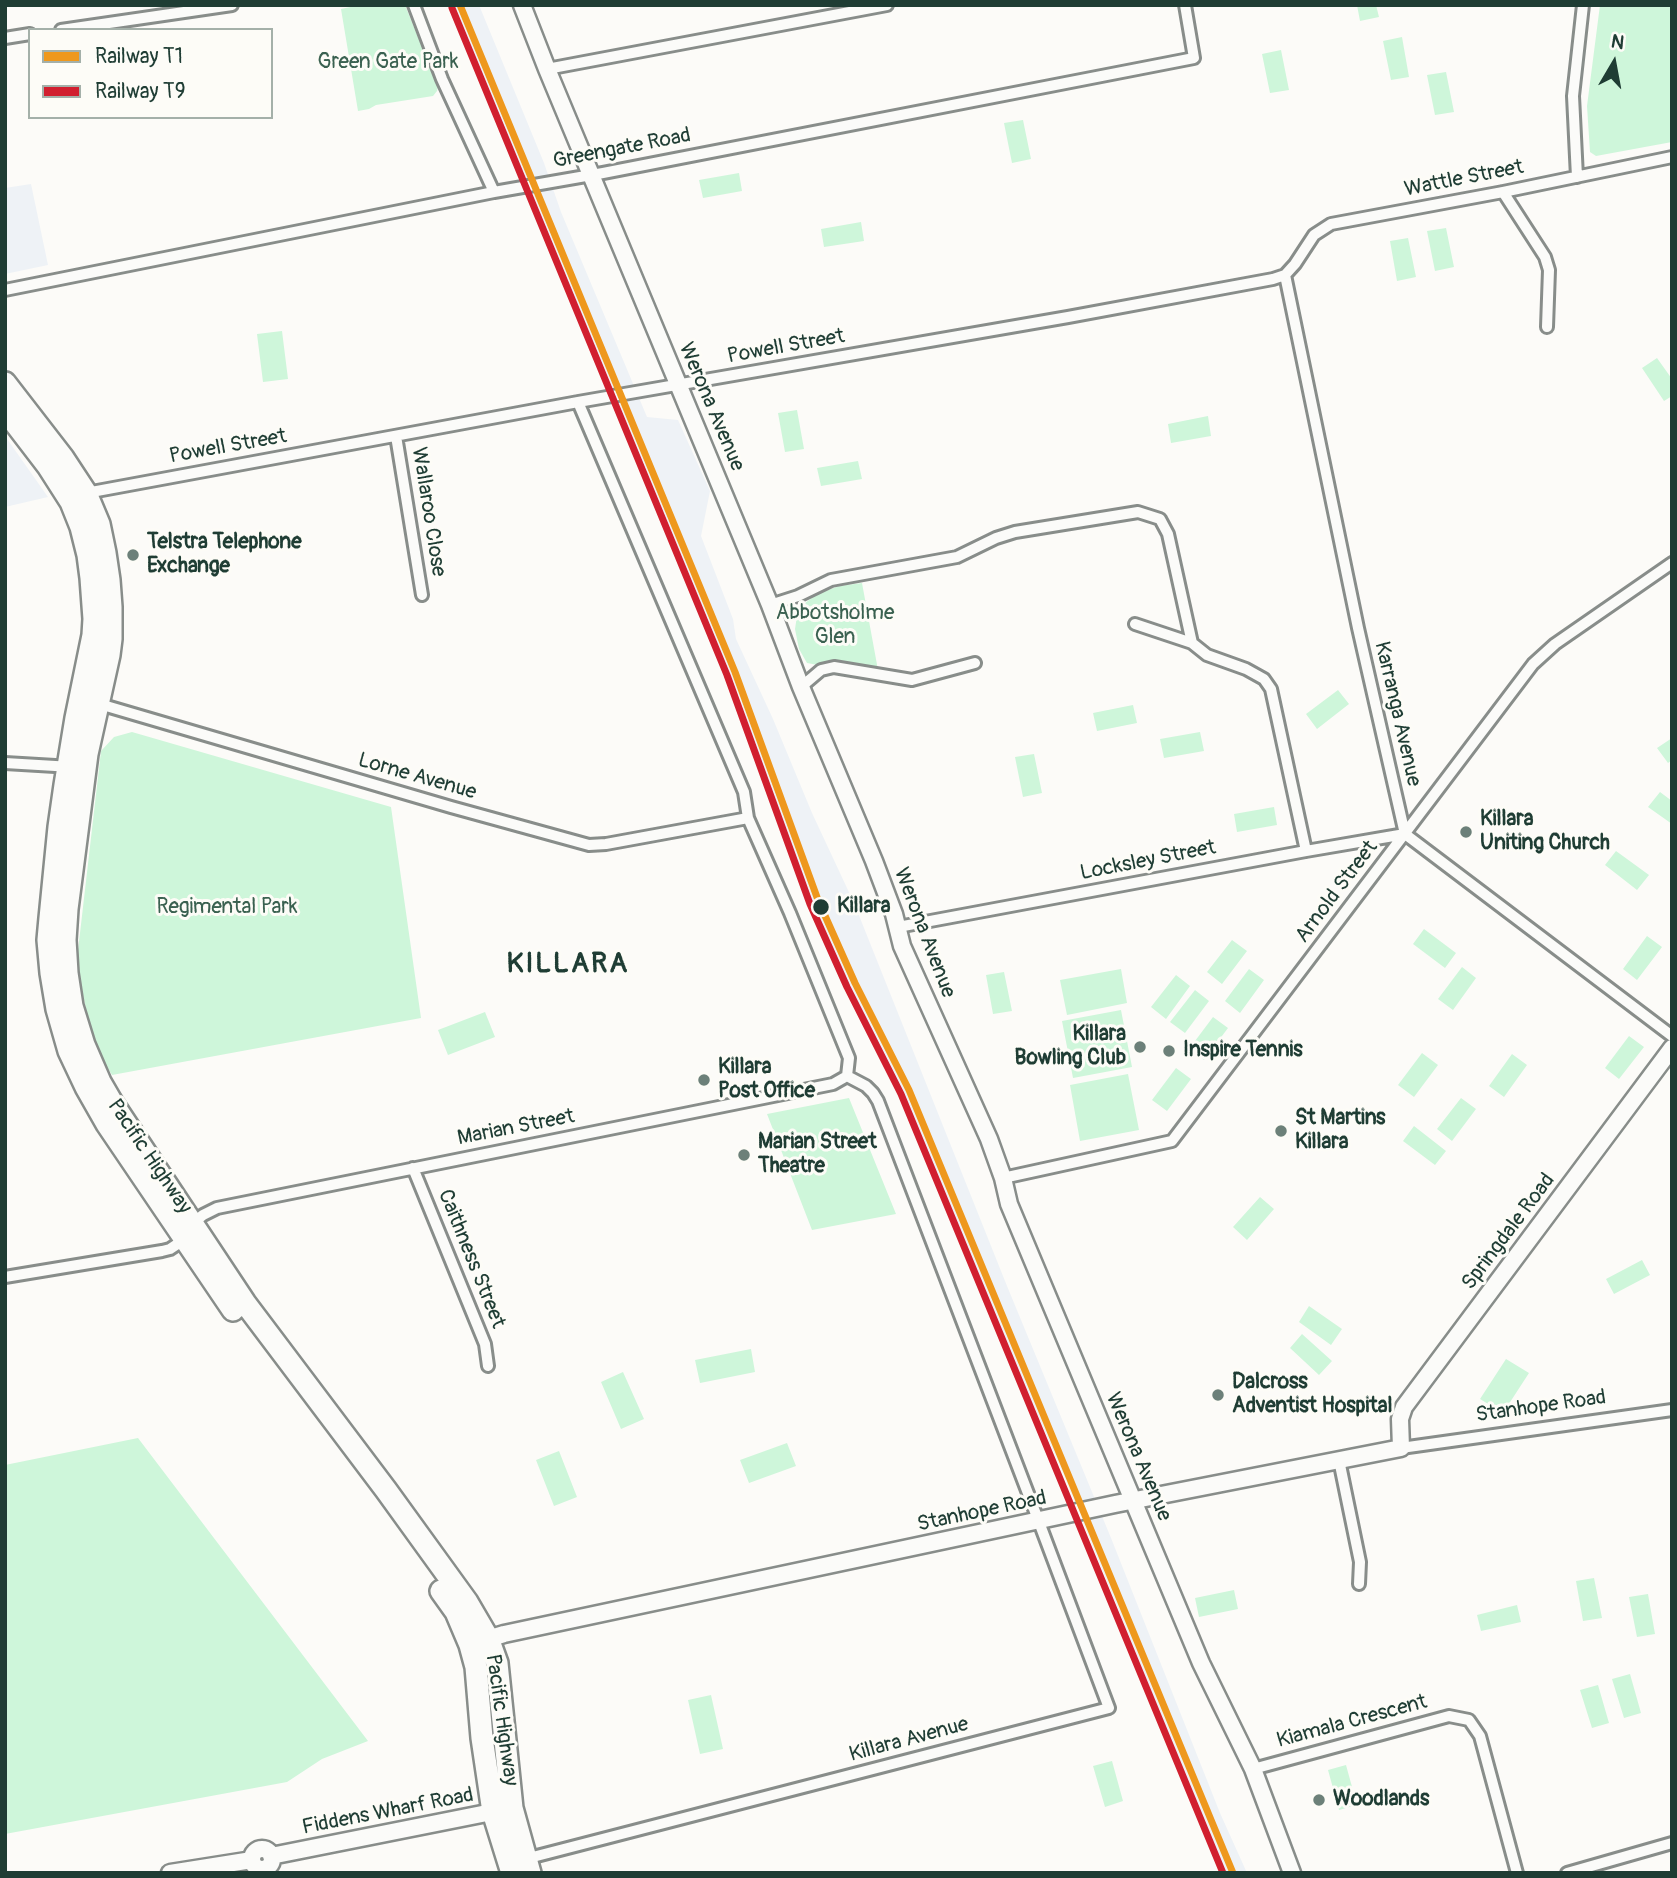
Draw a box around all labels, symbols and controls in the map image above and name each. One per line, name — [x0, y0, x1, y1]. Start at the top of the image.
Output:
legend — [28, 28, 273, 119]
north arrow — [1579, 28, 1649, 98]
text: N — [1609, 29, 1626, 55]
text: Railway T1 — [95, 43, 183, 70]
park label: Green Gate Park — [318, 50, 458, 76]
text: Railway T9 — [95, 78, 186, 105]
street label: Greengate Road — [551, 123, 693, 175]
street label: Wattle Street — [1402, 155, 1526, 203]
street label: Powell Street — [725, 324, 847, 370]
street label: Werona Avenue — [673, 339, 749, 475]
street label: Powell Street — [167, 424, 289, 470]
street label: Wallaroo Close — [405, 446, 451, 578]
place label: Telstra Telephone Exchange — [147, 530, 302, 580]
marker: Telstra Telephone Exchange — [125, 547, 141, 563]
park label: Abbotsholme Glen — [776, 601, 894, 651]
street label: Karranga Avenue — [1368, 639, 1426, 789]
street label: Lorne Avenue — [355, 748, 479, 806]
place label: Killara Uniting Church — [1480, 807, 1610, 857]
marker: Killara Uniting Church — [1458, 824, 1474, 840]
street label: Locksley Street — [1078, 835, 1218, 887]
street label: Arnold Street — [1290, 836, 1384, 948]
street label: Werona Avenue — [888, 864, 960, 1002]
place label: Killara — [837, 894, 890, 920]
park label: Regimental Park — [156, 895, 298, 921]
marker: Killara — [811, 897, 831, 917]
district label: KILLARA — [507, 948, 629, 982]
place label: Killara Bowling Club — [1015, 1022, 1126, 1072]
place label: Inspire Tennis — [1183, 1038, 1303, 1064]
marker: Killara Bowling Club — [1132, 1039, 1148, 1055]
marker: Inspire Tennis — [1161, 1043, 1177, 1059]
place label: Killara Post Office — [718, 1055, 815, 1105]
marker: Killara Post Office — [696, 1072, 712, 1088]
street label: Pacific Highway — [101, 1095, 197, 1219]
street label: Marian Street — [455, 1104, 577, 1152]
place label: St Martins Killara — [1295, 1106, 1385, 1156]
marker: St Martins Killara — [1273, 1123, 1289, 1139]
place label: Marian Street Theatre — [758, 1130, 877, 1180]
marker: Marian Street Theatre — [736, 1147, 752, 1163]
street label: Springdale Road — [1457, 1169, 1561, 1295]
street label: Caithness Street — [432, 1186, 510, 1332]
place label: Dalcross Adventist Hospital — [1232, 1370, 1392, 1420]
street label: Stanhope Road — [1474, 1385, 1608, 1429]
marker: Dalcross Adventist Hospital — [1210, 1387, 1226, 1403]
street label: Werona Avenue — [1100, 1389, 1176, 1525]
street label: Stanhope Road — [915, 1486, 1049, 1538]
street label: Pacific Highway — [479, 1652, 523, 1788]
street label: Kiamala Crescent — [1274, 1690, 1430, 1754]
street label: Killara Avenue — [847, 1712, 971, 1768]
street label: Fiddens Wharf Road — [300, 1783, 476, 1841]
place label: Woodlands — [1333, 1787, 1429, 1813]
marker: Woodlands — [1311, 1792, 1327, 1808]

